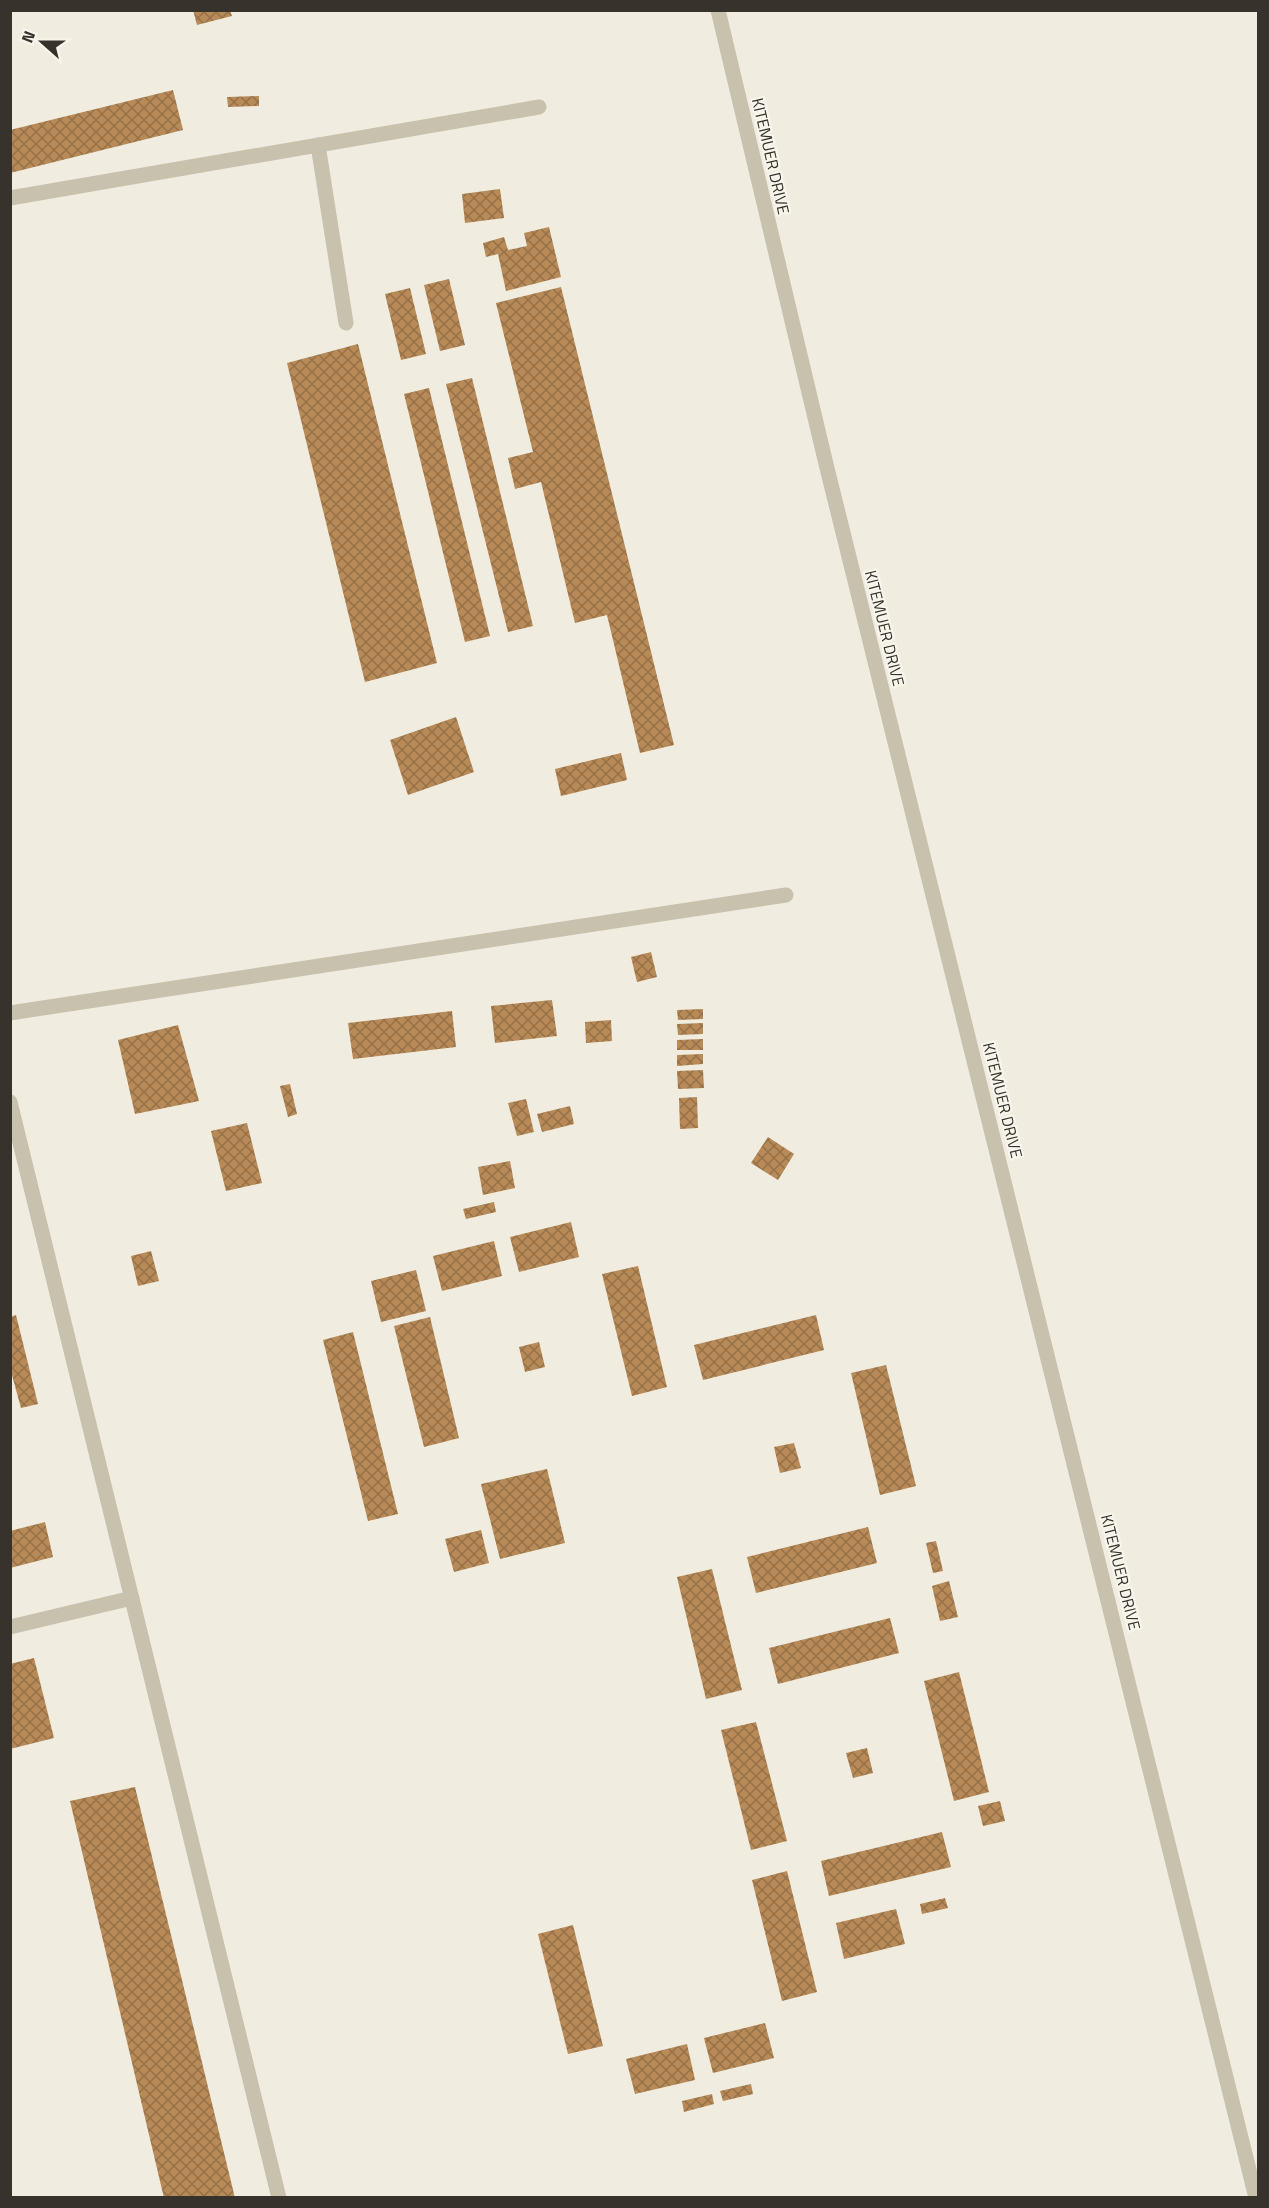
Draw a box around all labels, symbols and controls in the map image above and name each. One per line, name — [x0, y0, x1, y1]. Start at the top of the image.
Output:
north arrow — [12, 12, 72, 72]
text: N — [15, 27, 41, 46]
street label: KITEMUER DRIVE — [746, 96, 796, 217]
street label: KITEMUER DRIVE — [859, 568, 911, 689]
street label: KITEMUER DRIVE — [977, 1040, 1029, 1161]
street label: KITEMUER DRIVE — [1095, 1512, 1147, 1633]

